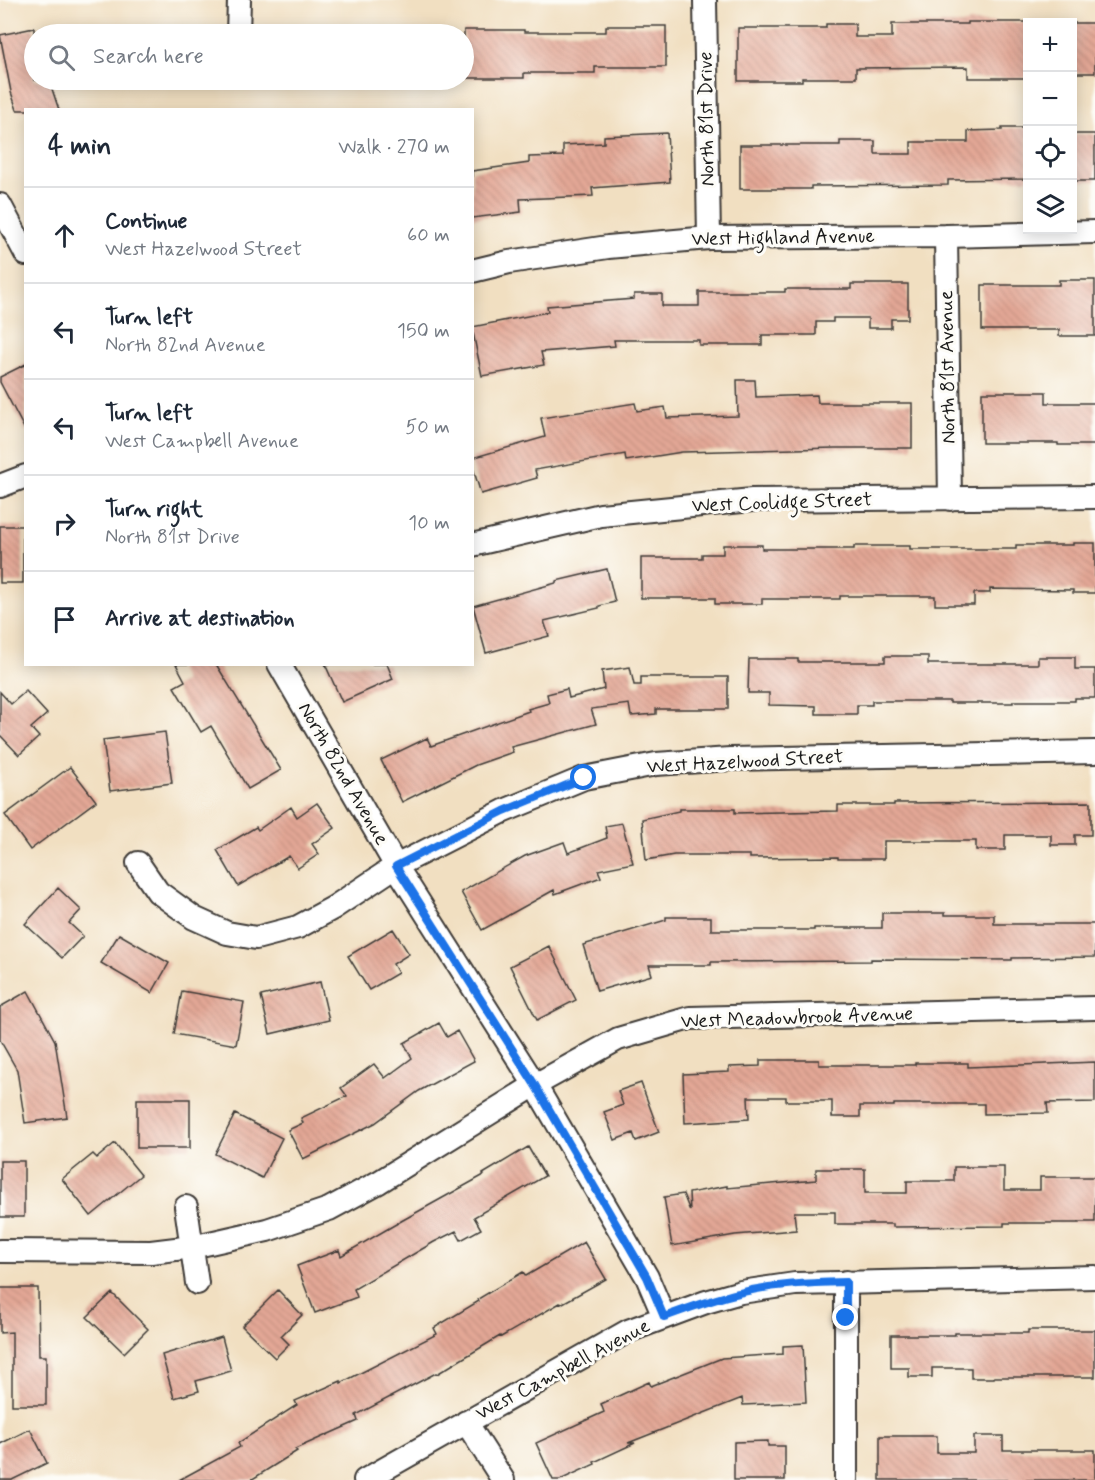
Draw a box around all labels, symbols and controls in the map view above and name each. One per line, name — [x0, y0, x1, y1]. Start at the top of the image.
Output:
map controls — [1023, 18, 1077, 234]
button: + — [1023, 18, 1077, 72]
search box — [24, 24, 474, 90]
icon: search — [45, 41, 78, 74]
text: Search here — [93, 43, 204, 71]
street label: North 81st Drive — [692, 51, 722, 187]
button: − — [1023, 72, 1077, 126]
button: locate — [1023, 126, 1077, 180]
text: 4 min — [48, 130, 111, 164]
text: Walk · 270 m — [338, 134, 450, 161]
button: layers — [1023, 180, 1077, 234]
text: Continue — [105, 208, 187, 236]
icon: ahead — [48, 219, 81, 252]
text: 60 m — [407, 222, 450, 249]
street label: West Highland Avenue — [691, 223, 875, 255]
text: West Hazelwood Street — [105, 236, 302, 263]
street label: North 81st Avenue — [933, 290, 963, 444]
text: Turn left — [105, 304, 193, 332]
icon: left — [48, 315, 81, 348]
text: 150 m — [397, 318, 450, 345]
text: North 82nd Avenue — [105, 332, 266, 359]
text: Turn left — [105, 400, 193, 428]
icon: left — [48, 411, 81, 444]
text: 50 m — [405, 414, 450, 441]
text: West Campbell Avenue — [105, 428, 299, 455]
street label: West Coolidge Street — [691, 486, 873, 522]
text: Turn right — [105, 496, 203, 524]
icon: right — [48, 507, 81, 540]
text: 10 m — [408, 510, 450, 537]
text: North 81st Drive — [105, 524, 240, 551]
icon: arrive — [48, 603, 81, 636]
text: Arrive at destination — [105, 605, 295, 633]
street label: North 82nd Avenue — [291, 698, 395, 850]
street label: West Hazelwood Street — [646, 743, 844, 781]
route start — [570, 764, 596, 790]
street label: West Meadowbrook Avenue — [680, 1000, 914, 1036]
route end — [832, 1304, 858, 1330]
street label: West Campbell Avenue — [471, 1313, 655, 1427]

